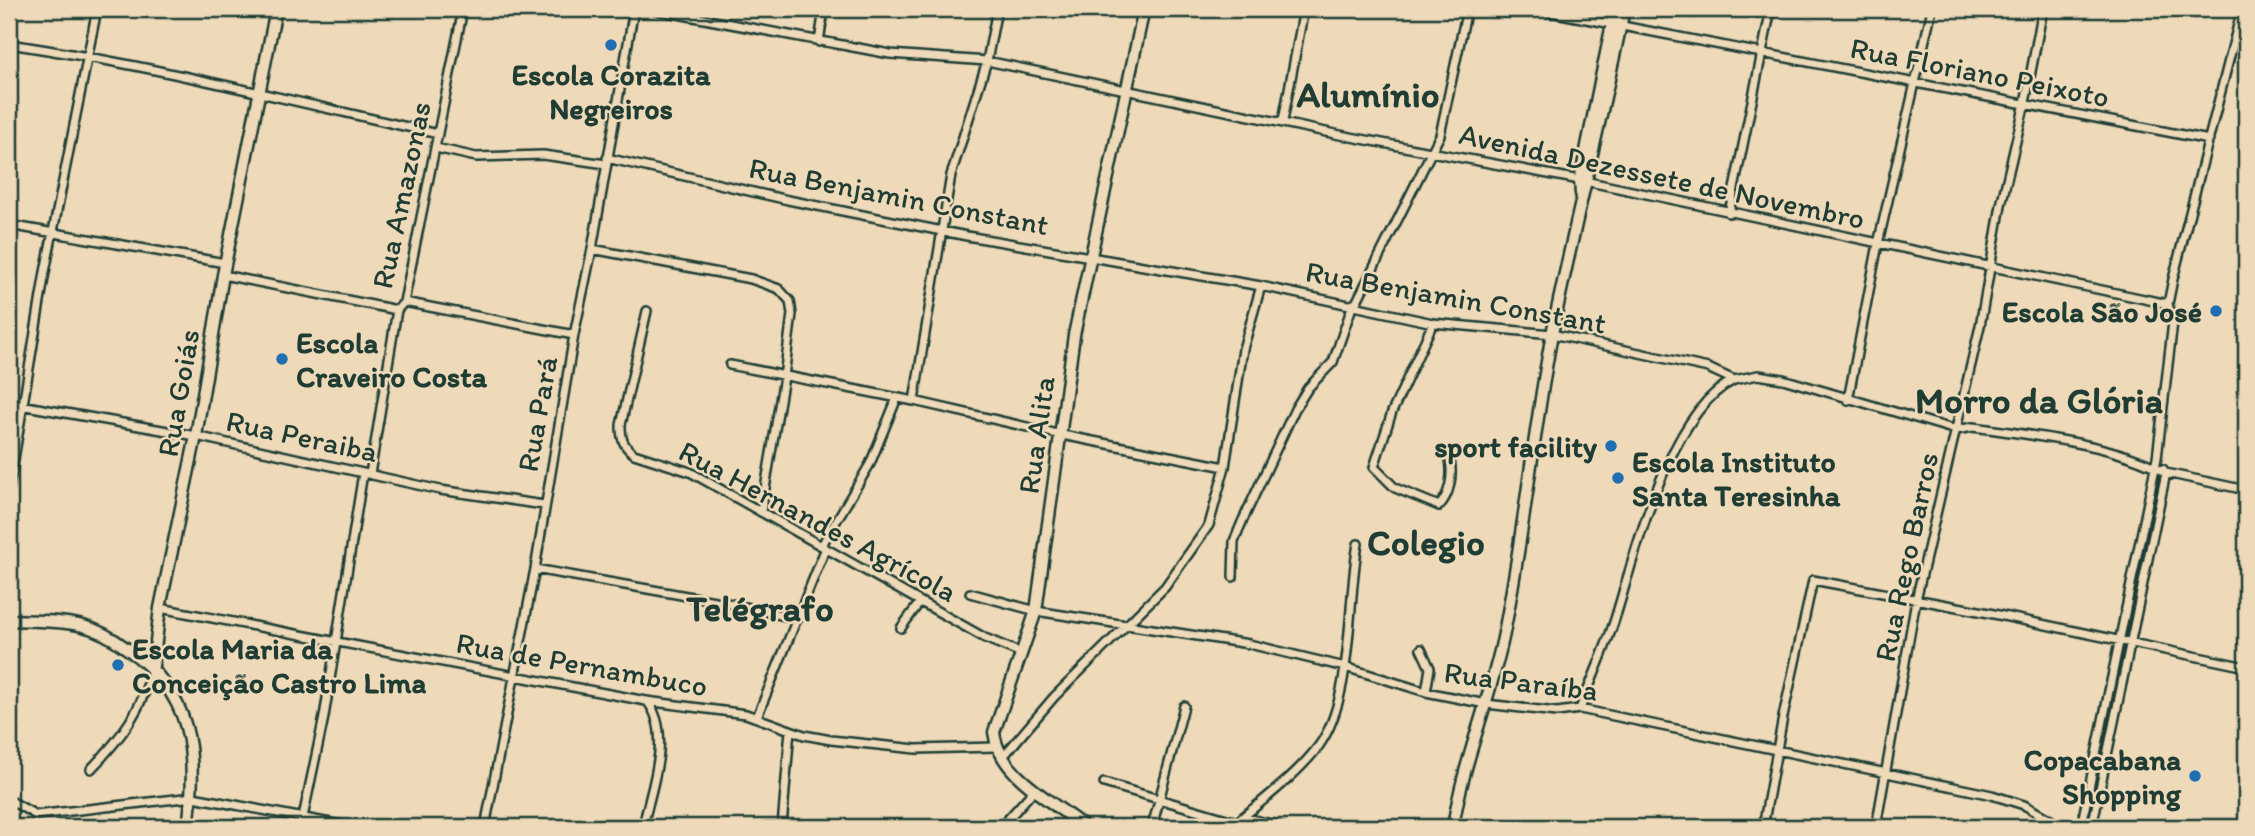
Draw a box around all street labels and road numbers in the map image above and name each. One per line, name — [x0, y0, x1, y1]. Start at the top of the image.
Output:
street label: Rua Floriano Peixoto — [1847, 29, 2113, 115]
street label: Rua Amazonas — [363, 98, 439, 292]
street label: Avenida Dezessete de Novembro — [1456, 115, 1868, 237]
street label: Rua Benjamin Constant — [746, 149, 1052, 243]
street label: Rua Benjamin Constant — [1303, 252, 1609, 342]
street label: Rua Goiás — [149, 326, 207, 460]
street label: Rua Pará — [509, 353, 565, 475]
street label: Rua Alita — [1009, 373, 1063, 496]
street label: Rua Peraiba — [223, 402, 382, 470]
street label: Rua Hernandes Agrícola — [673, 432, 963, 610]
street label: Rua Rego Barros — [1866, 449, 1946, 665]
street label: Rua de Pernambuco — [453, 624, 711, 704]
street label: Rua Paraíba — [1442, 653, 1600, 709]

